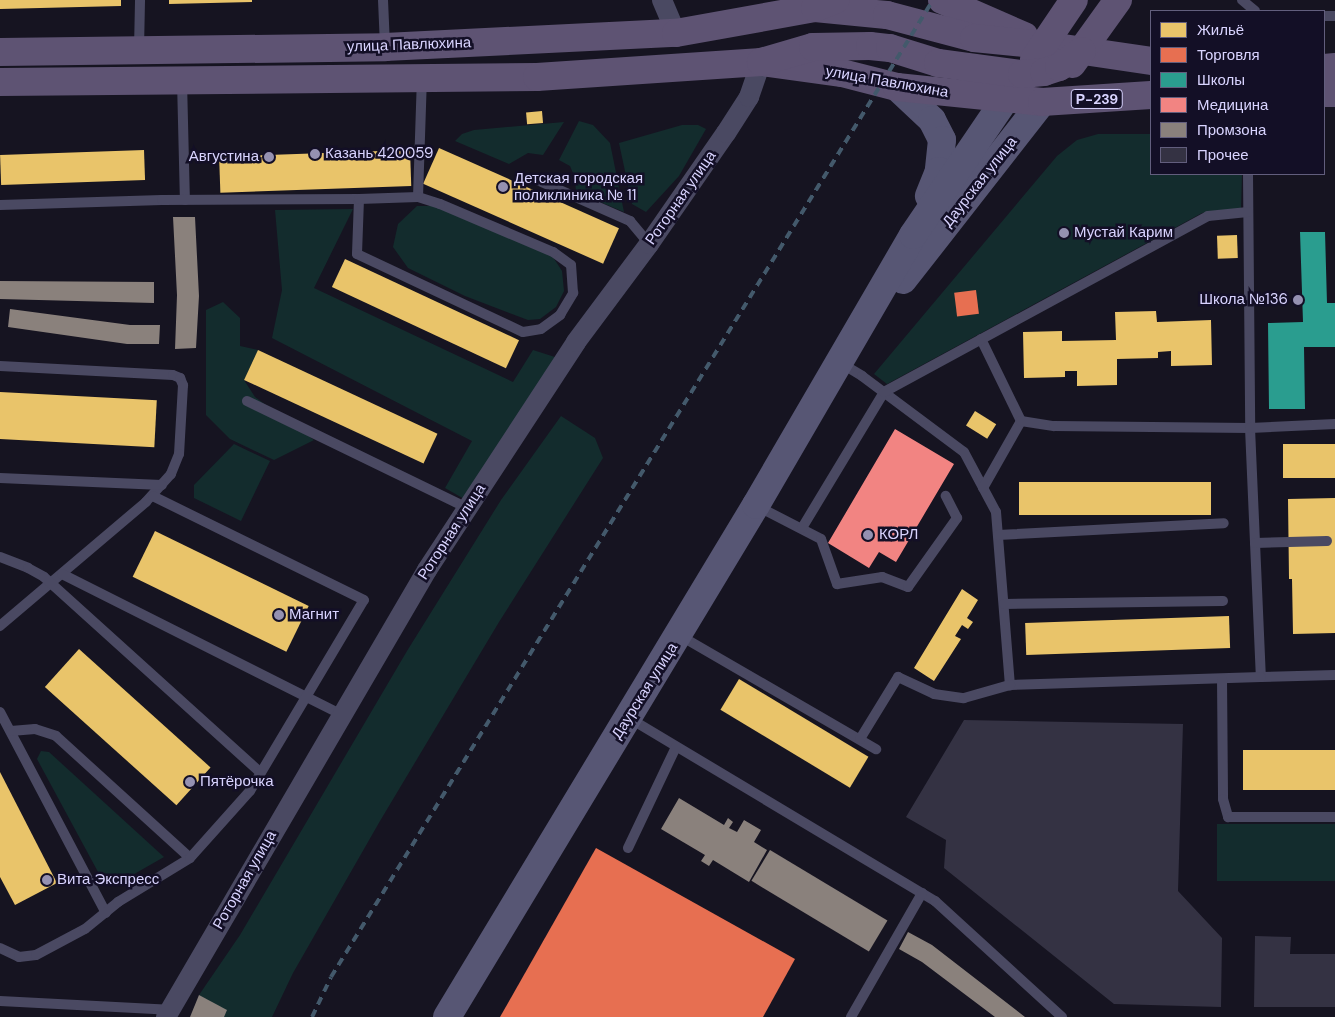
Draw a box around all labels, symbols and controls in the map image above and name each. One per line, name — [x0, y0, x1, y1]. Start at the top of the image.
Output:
legend — [1150, 10, 1325, 175]
text: Жильё — [1197, 20, 1244, 40]
street label: улица Павлюхина — [347, 34, 471, 56]
text: Торговля — [1197, 45, 1260, 65]
street label: улица Павлюхина — [824, 62, 950, 102]
text: Школы — [1197, 70, 1245, 90]
road number: Р-239 — [1071, 88, 1123, 110]
text: Медицина — [1197, 95, 1268, 115]
text: Промзона — [1197, 120, 1266, 140]
street label: Даурская улица — [939, 133, 1021, 231]
place label: Казань 420059 — [325, 145, 433, 163]
text: Прочее — [1197, 145, 1249, 165]
street label: Роторная улица — [642, 147, 720, 249]
place label: Августина — [189, 148, 259, 166]
marker: Казань 420059 — [309, 148, 321, 160]
marker: Августина — [263, 151, 275, 163]
place label: Детская городская поликлиника № 11 — [514, 169, 643, 204]
marker: Детская городская поликлиника № 11 — [496, 180, 510, 194]
place label: Мустай Карим — [1074, 224, 1173, 242]
marker: Мустай Карим — [1058, 227, 1070, 239]
place label: Школа №136 — [1199, 291, 1288, 309]
marker: Школа №136 — [1292, 294, 1304, 306]
street label: Роторная улица — [414, 481, 490, 583]
place label: КОРЛ — [879, 526, 918, 544]
marker: КОРЛ — [861, 528, 875, 542]
place label: Магнит — [289, 606, 339, 624]
marker: Магнит — [273, 609, 285, 621]
street label: Даурская улица — [608, 640, 682, 742]
place label: Пятёрочка — [200, 773, 274, 791]
marker: Пятёрочка — [184, 776, 196, 788]
street label: Роторная улица — [210, 828, 280, 932]
place label: Вита Экспресс — [57, 871, 159, 889]
marker: Вита Экспресс — [41, 874, 53, 886]

